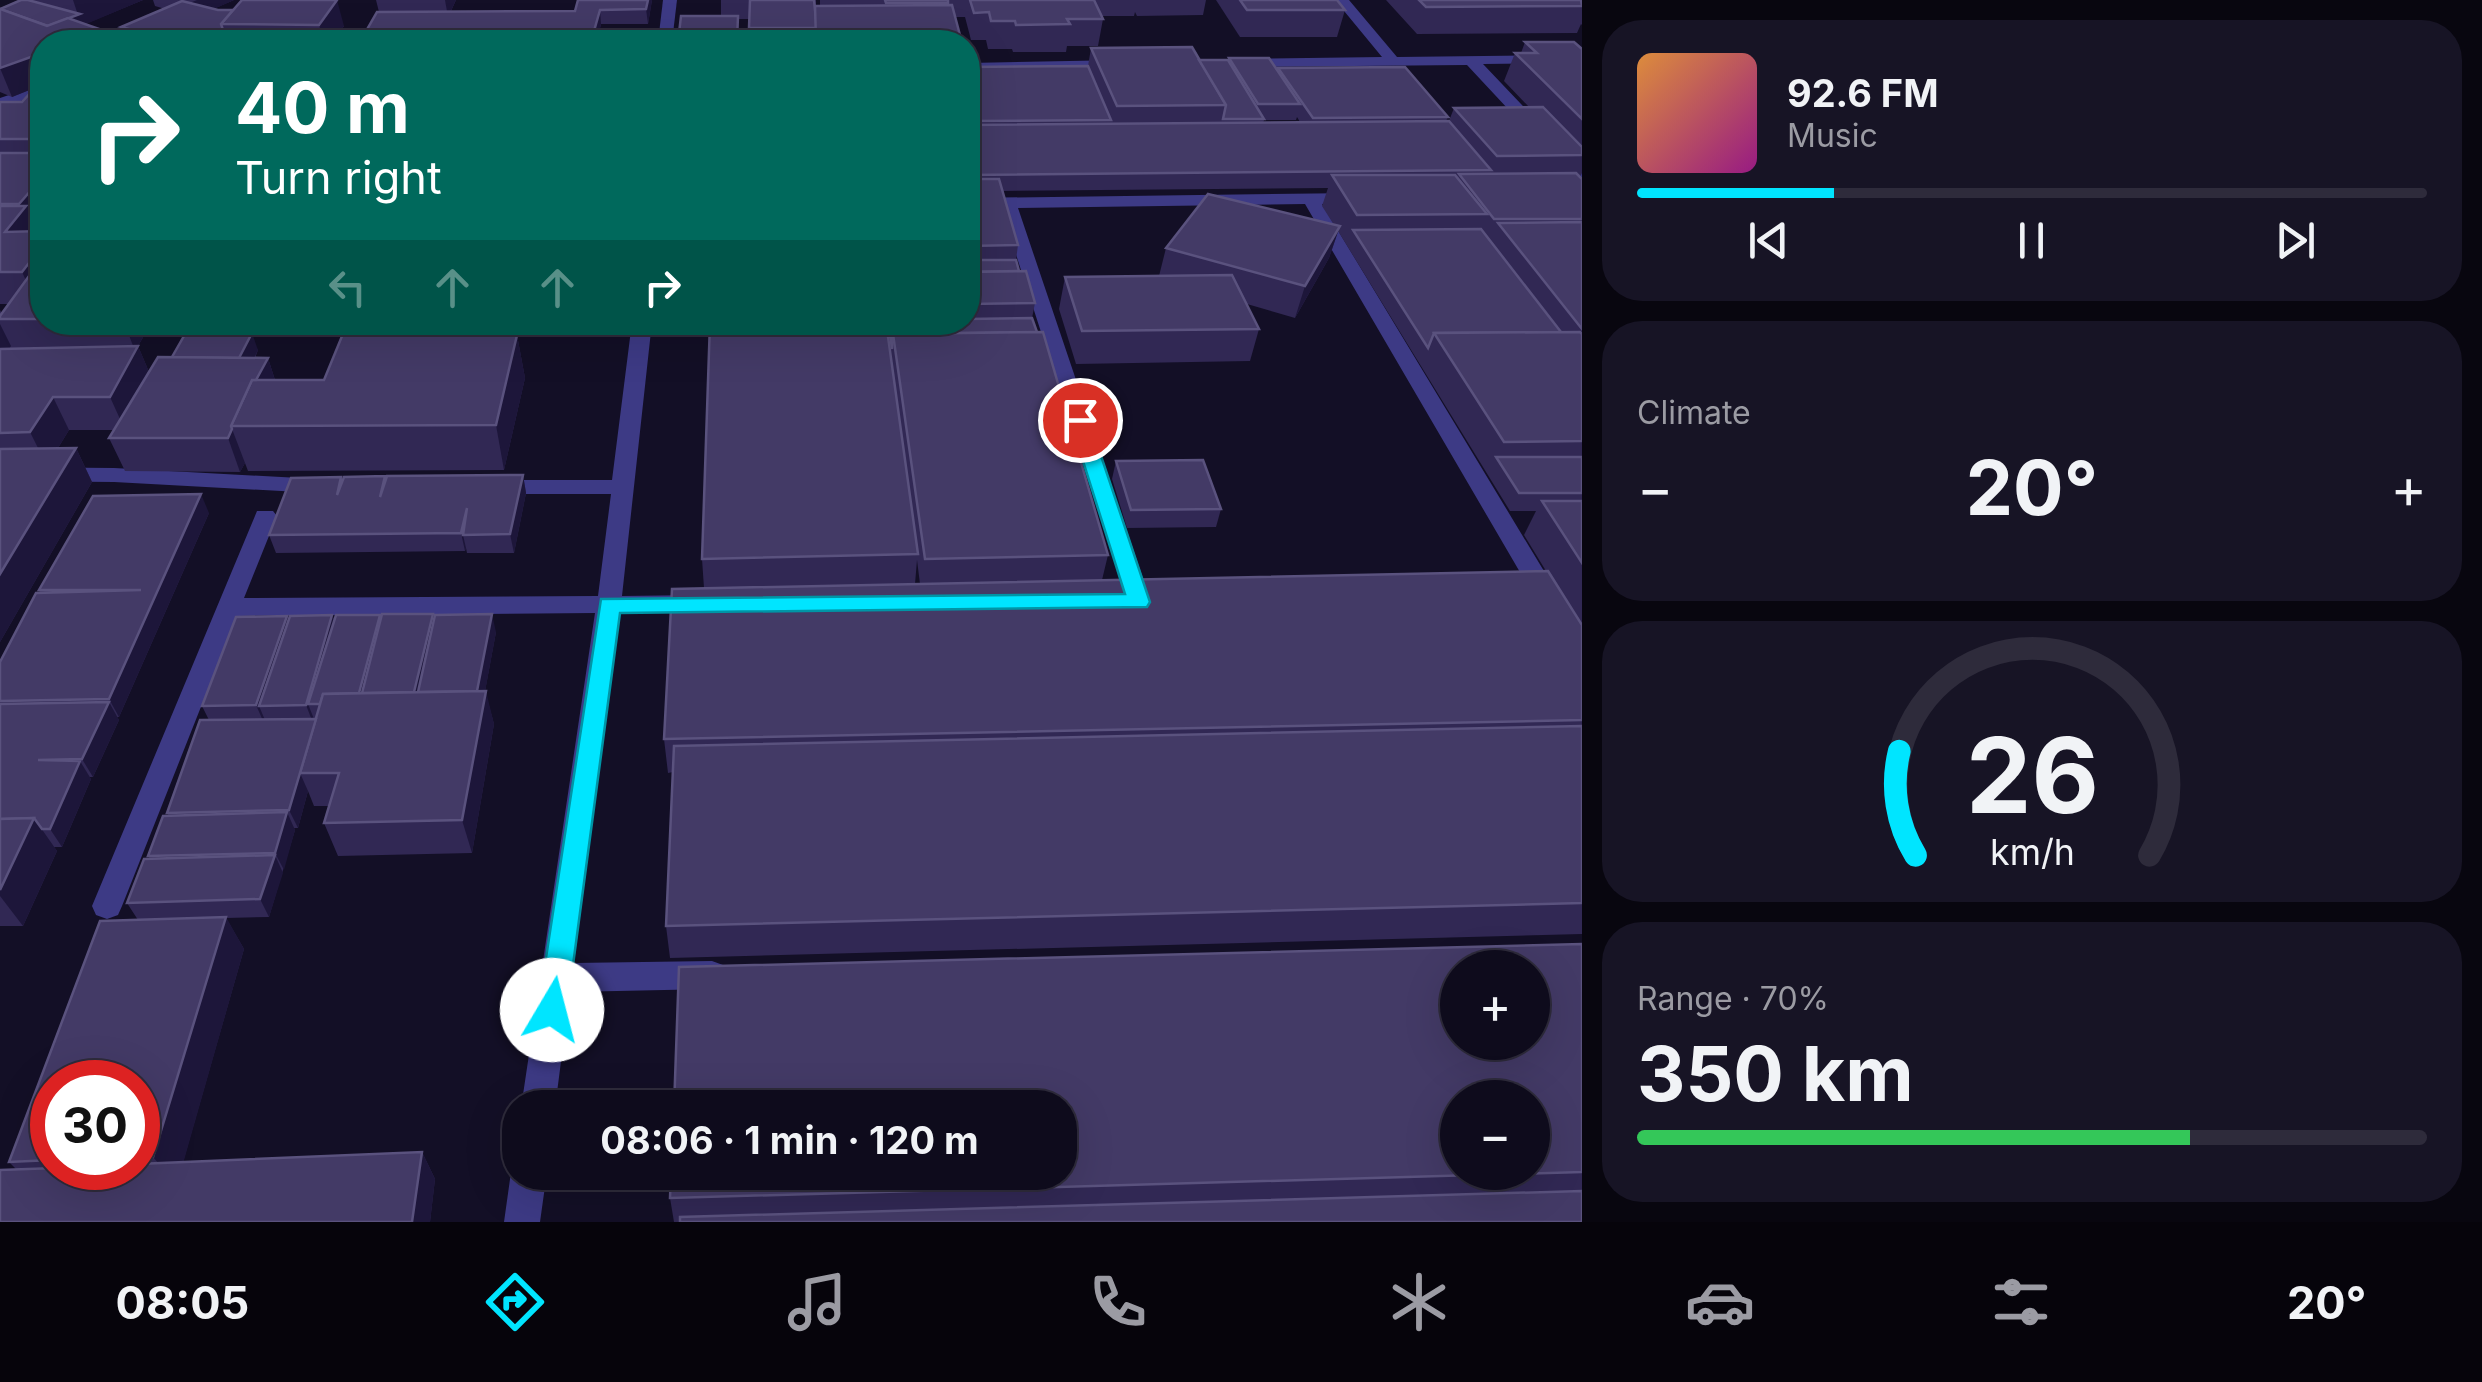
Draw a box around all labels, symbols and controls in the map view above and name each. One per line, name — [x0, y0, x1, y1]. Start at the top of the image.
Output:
text: 40 m — [235, 65, 410, 150]
icon: right — [70, 70, 200, 200]
text: 92.6 FM — [1787, 70, 1939, 116]
text: Music — [1787, 116, 1878, 155]
text: Turn right — [235, 150, 442, 205]
icon: previous — [1741, 213, 1796, 268]
icon: pause — [2004, 213, 2059, 268]
icon: next — [2268, 213, 2323, 268]
icon: left — [320, 260, 375, 315]
icon: ahead — [425, 260, 480, 315]
icon: ahead — [530, 260, 585, 315]
icon: right — [635, 260, 690, 315]
pin — [1038, 378, 1123, 463]
icon: arrive — [1053, 393, 1108, 448]
text: Climate — [1637, 393, 1751, 432]
text: 20° — [1966, 442, 2098, 533]
text: − — [1637, 455, 1673, 521]
text: + — [2391, 455, 2427, 521]
text: 26 — [1965, 712, 2099, 838]
text: km/h — [1990, 830, 2074, 874]
map controls — [1440, 950, 1550, 1190]
button: + — [1440, 950, 1550, 1060]
position arrow — [500, 958, 604, 1062]
text: Range · 70% — [1637, 979, 1829, 1018]
text: 350 km — [1637, 1028, 1914, 1119]
speed limit sign: 30 — [30, 1060, 160, 1190]
button: − — [1440, 1080, 1550, 1190]
text: 08:06 · 1 min · 120 m — [600, 1117, 979, 1163]
icon: directions — [480, 1267, 550, 1337]
icon: music — [782, 1267, 852, 1337]
icon: phone — [1083, 1267, 1153, 1337]
icon: climate — [1384, 1267, 1454, 1337]
icon: car — [1685, 1267, 1755, 1337]
icon: filters — [1986, 1267, 2056, 1337]
text: 08:05 — [116, 1275, 249, 1330]
text: 20° — [2287, 1275, 2366, 1330]

